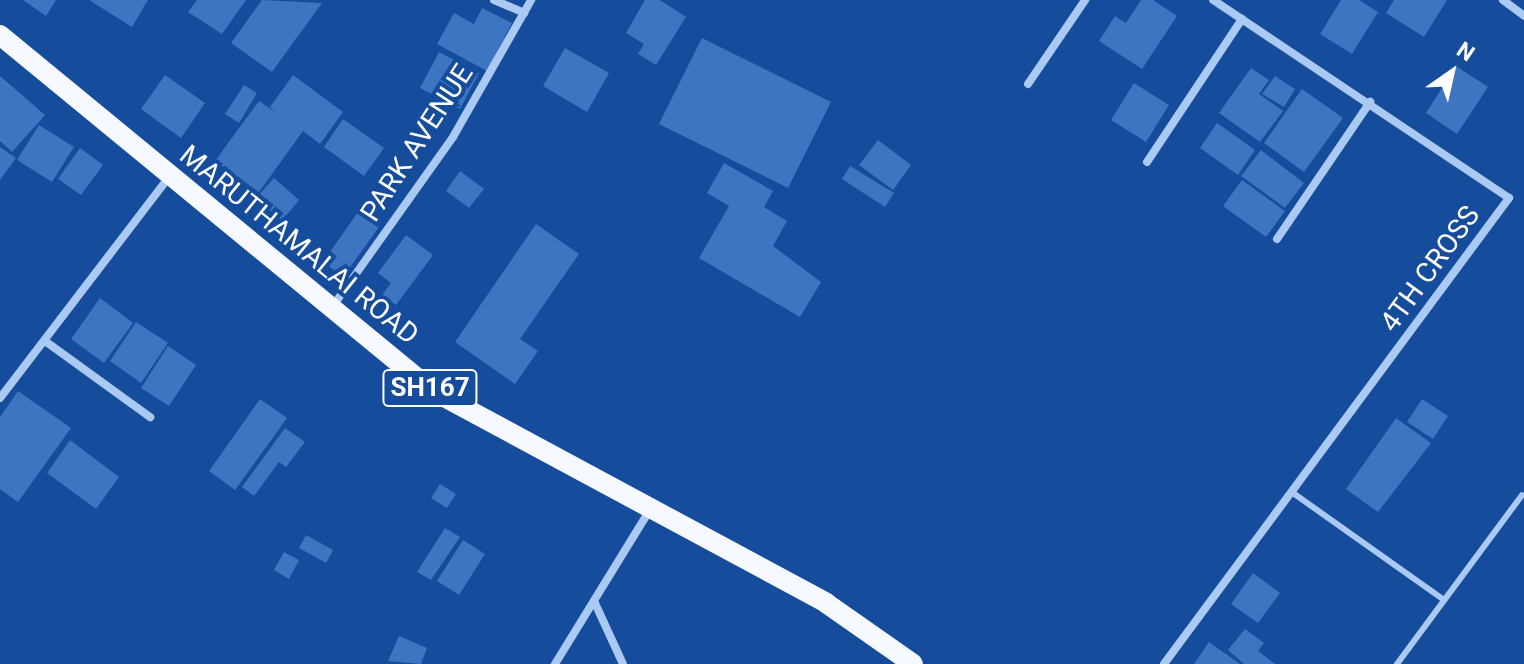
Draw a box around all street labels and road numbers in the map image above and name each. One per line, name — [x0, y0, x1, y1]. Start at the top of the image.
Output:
street label: PARK AVENUE — [354, 58, 480, 228]
street label: MARUTHAMALAI ROAD — [173, 138, 425, 352]
street label: 4TH CROSS — [1373, 200, 1487, 338]
road number: SH167 — [382, 366, 478, 410]

